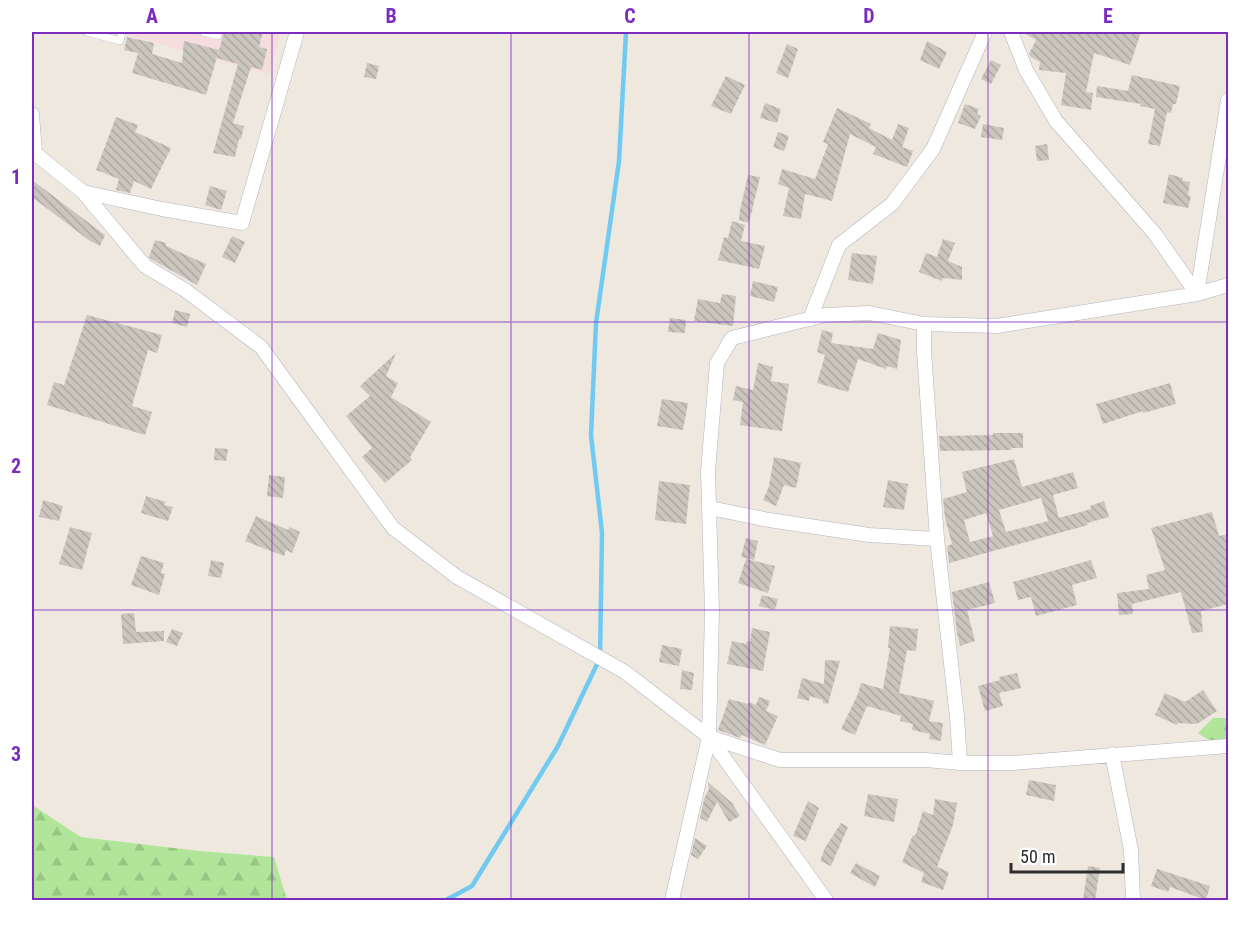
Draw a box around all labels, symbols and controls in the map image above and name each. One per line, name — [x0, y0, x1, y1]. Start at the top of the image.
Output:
text: A — [146, 4, 158, 28]
text: B — [385, 4, 397, 28]
text: C — [624, 4, 636, 28]
text: D — [863, 4, 875, 28]
text: E — [1103, 4, 1113, 28]
text: 1 — [11, 165, 21, 189]
text: 2 — [11, 454, 21, 478]
text: 3 — [11, 742, 21, 766]
scale bar — [1011, 836, 1124, 874]
text: 50 m — [1020, 846, 1055, 867]

